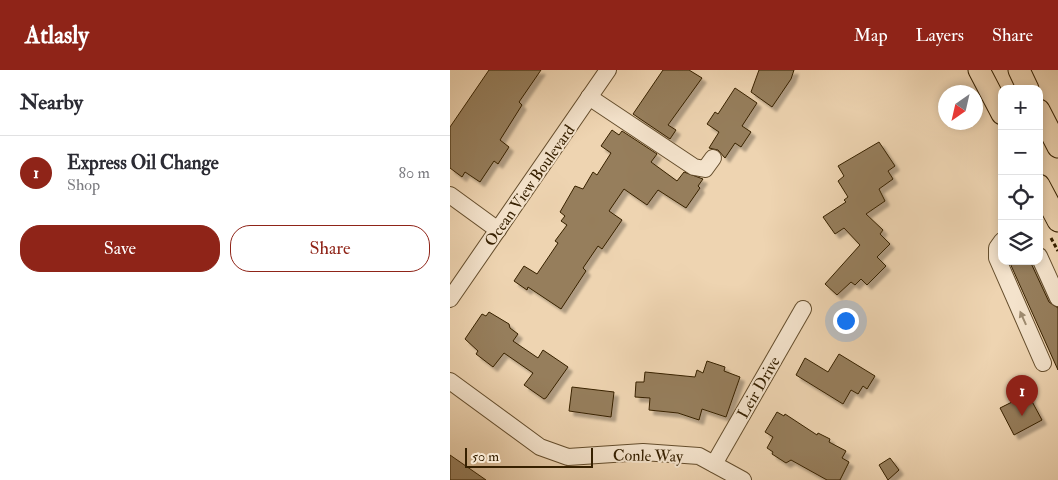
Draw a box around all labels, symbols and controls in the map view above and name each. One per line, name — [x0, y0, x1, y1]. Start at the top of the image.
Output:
text: Atlasly — [25, 20, 89, 51]
text: Map — [854, 24, 888, 47]
text: Layers — [916, 24, 964, 47]
text: Share — [992, 24, 1033, 47]
north arrow — [938, 85, 983, 130]
map controls — [998, 85, 1043, 265]
button: + — [998, 85, 1043, 130]
text: Nearby — [20, 89, 83, 116]
street label: Ocean View Boulevard — [480, 121, 579, 250]
button: − — [998, 130, 1043, 175]
text: Express Oil Change — [67, 151, 219, 175]
text: 1 — [33, 163, 39, 183]
text: 80 m — [399, 163, 430, 183]
text: Shop — [67, 175, 100, 195]
button: locate — [998, 175, 1043, 220]
button: layers — [998, 220, 1043, 265]
button: Save — [20, 225, 220, 272]
button: Share — [230, 225, 430, 272]
your location — [833, 308, 859, 334]
one-way arrow — [1019, 311, 1027, 325]
street label: Leir Drive — [733, 353, 785, 422]
pin: 1 — [1006, 375, 1038, 416]
scale bar — [465, 445, 592, 468]
street label: Conle Way — [613, 445, 684, 467]
text: 50 m — [472, 448, 499, 465]

